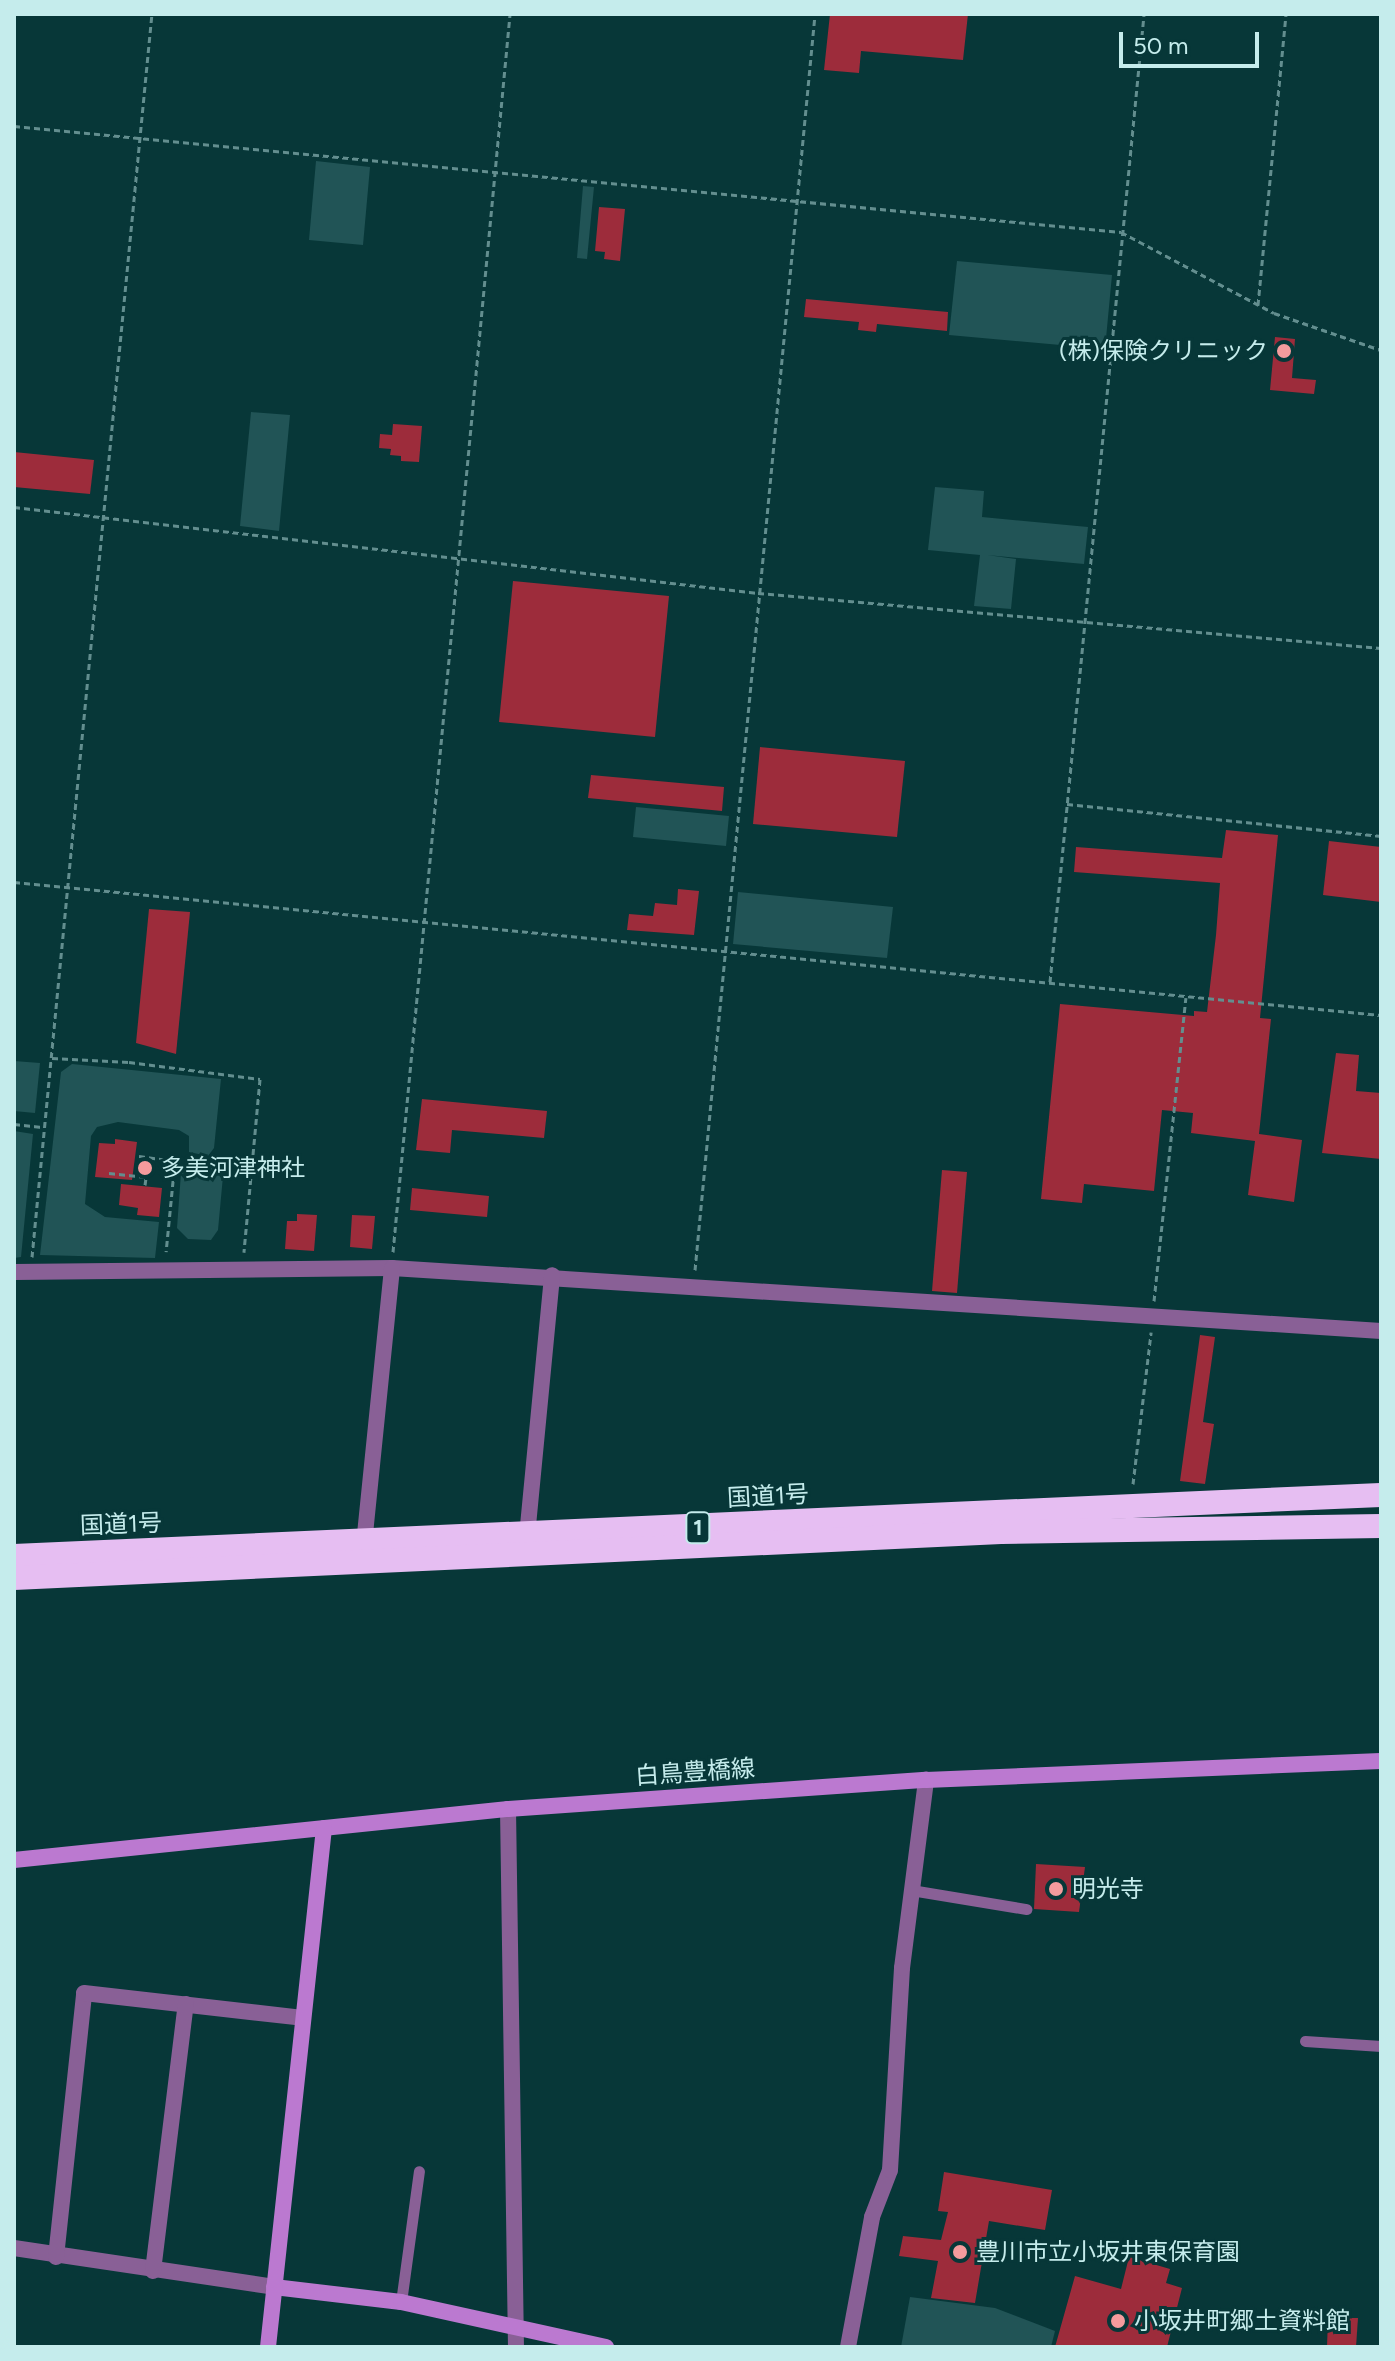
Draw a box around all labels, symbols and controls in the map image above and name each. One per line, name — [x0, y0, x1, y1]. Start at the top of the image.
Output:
scale bar — [1123, 16, 1263, 66]
text: 50 m — [1133, 31, 1189, 60]
place label: (株)保険クリニック — [1059, 337, 1268, 365]
marker: (株)保険クリニック — [1275, 342, 1293, 360]
place label: 多美河津神社 — [161, 1154, 305, 1182]
marker: 多美河津神社 — [136, 1159, 154, 1177]
street label: 国道1号 — [726, 1479, 810, 1513]
street label: 国道1号 — [80, 1508, 162, 1540]
road number: 1 — [684, 1510, 712, 1546]
street label: 白鳥豊橋線 — [634, 1753, 756, 1791]
place label: 明光寺 — [1072, 1875, 1144, 1903]
marker: 明光寺 — [1047, 1880, 1065, 1898]
place label: 豊川市立小坂井東保育園 — [976, 2238, 1240, 2266]
marker: 豊川市立小坂井東保育園 — [951, 2243, 969, 2261]
place label: 小坂井町郷土資料館 — [1134, 2307, 1350, 2335]
marker: 小坂井町郷土資料館 — [1109, 2312, 1127, 2330]

